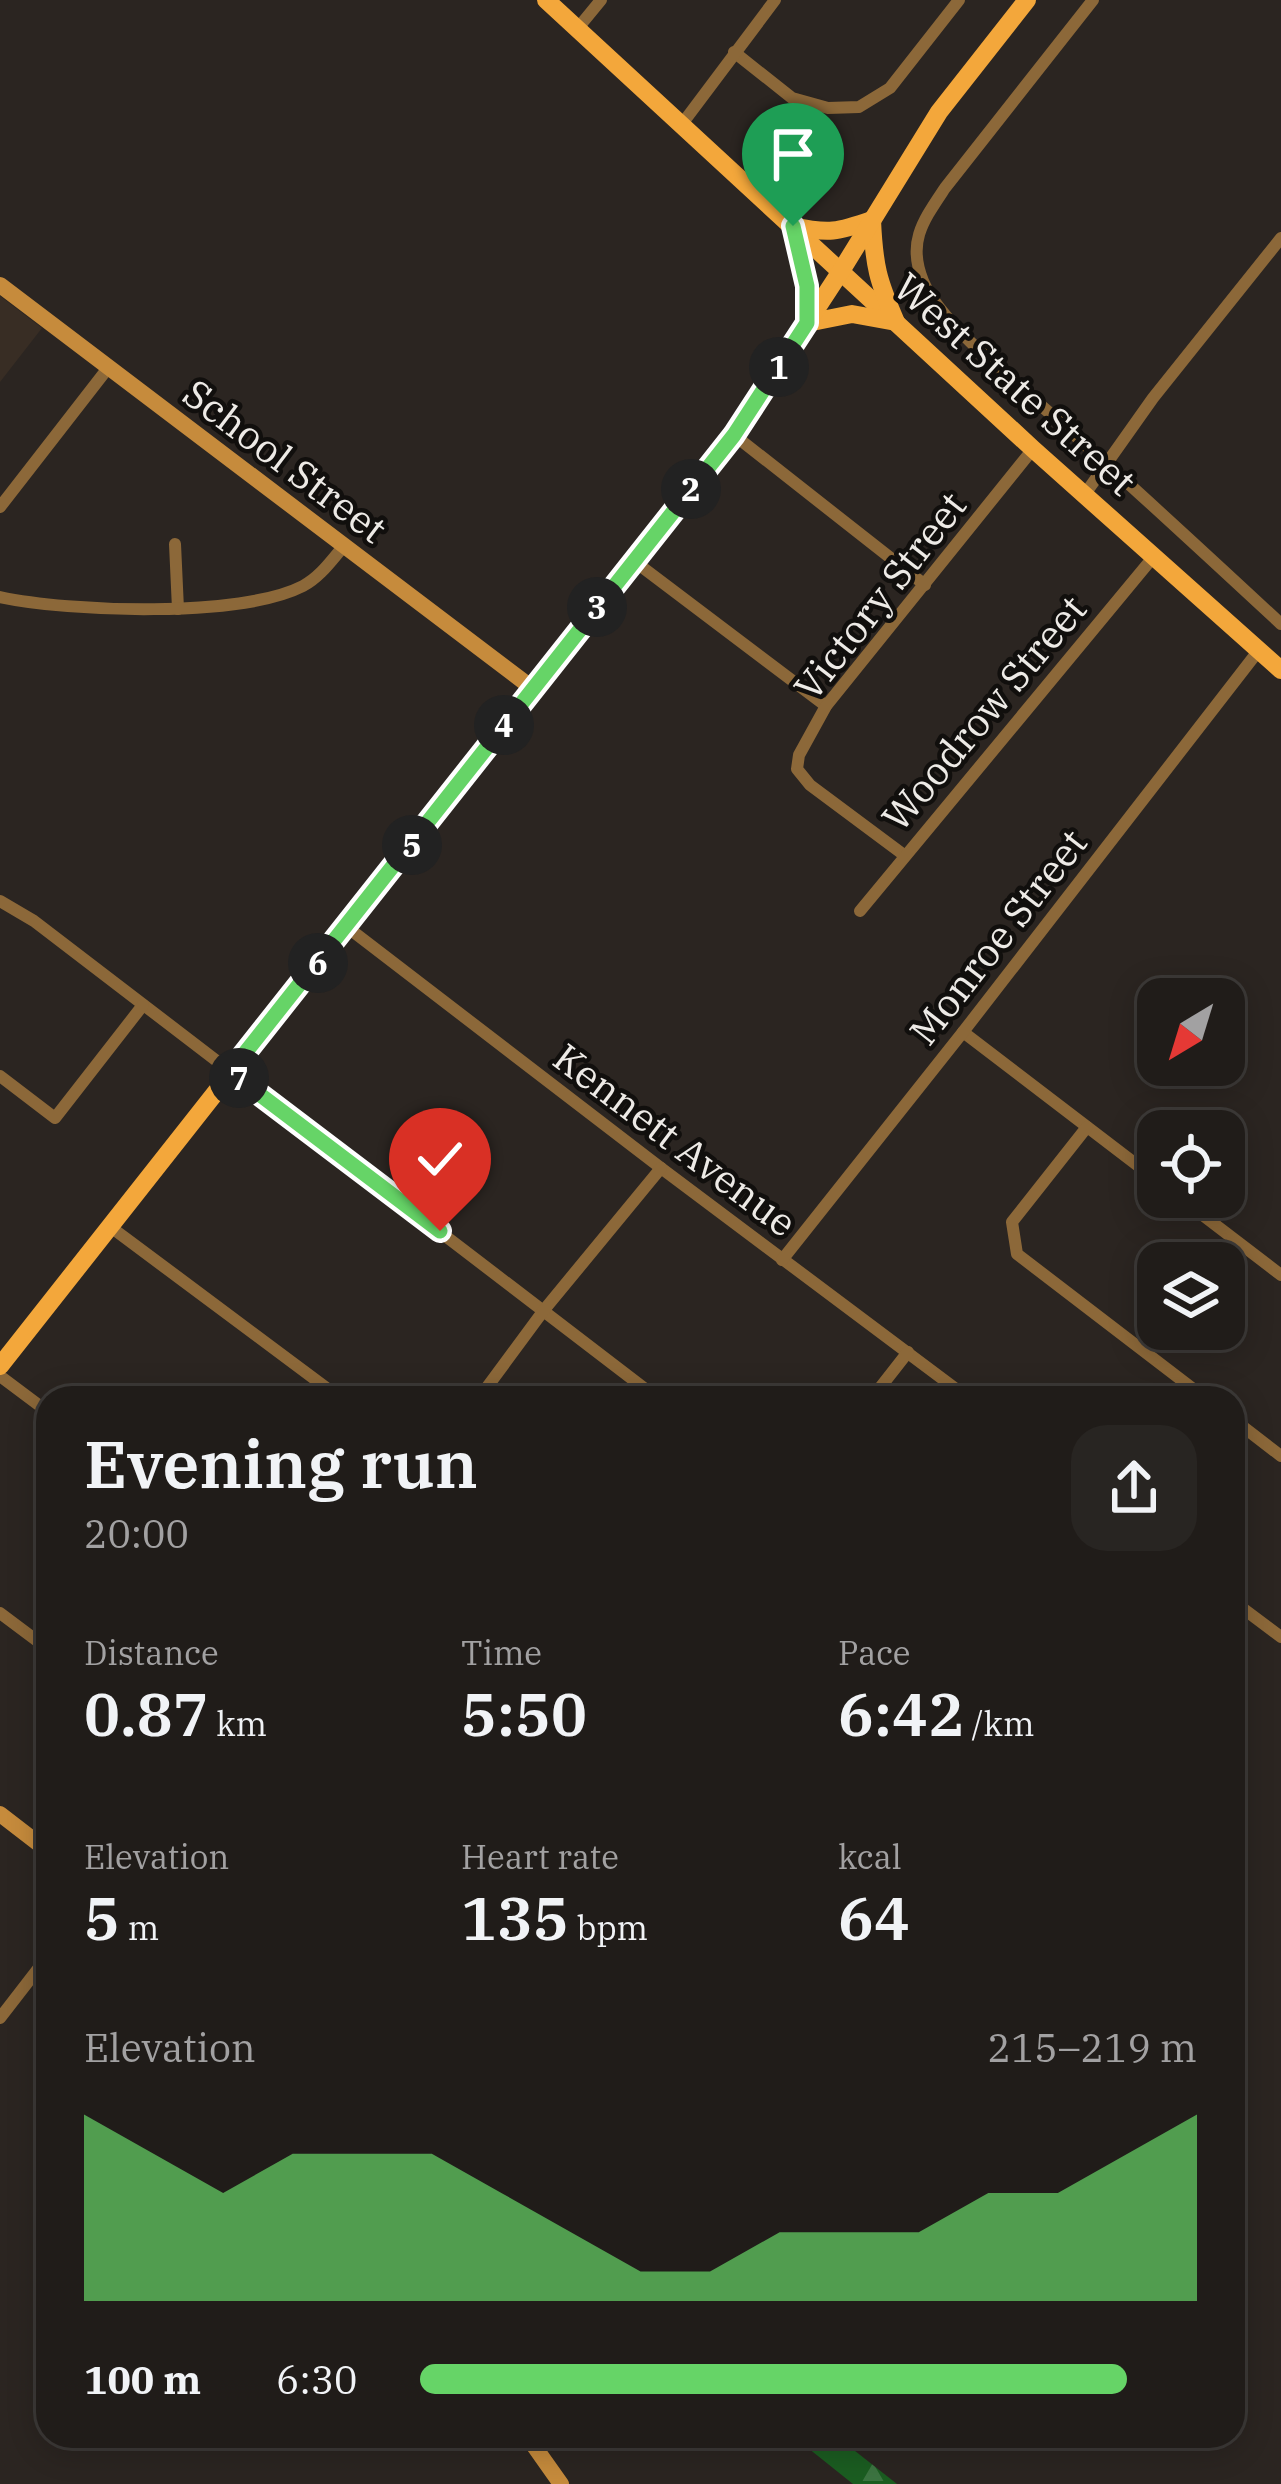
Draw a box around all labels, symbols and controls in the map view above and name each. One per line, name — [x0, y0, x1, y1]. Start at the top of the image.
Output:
pin — [742, 103, 844, 226]
icon: arrive — [760, 121, 826, 187]
street label: West State Street — [883, 261, 1147, 506]
pin: 1 — [749, 337, 809, 397]
text: 1 — [769, 345, 789, 388]
street label: School Street — [173, 367, 397, 554]
pin: 2 — [661, 459, 721, 519]
text: 2 — [681, 467, 701, 510]
street label: Victory Street — [782, 481, 977, 710]
pin: 3 — [567, 577, 627, 637]
street label: Woodrow Street — [870, 584, 1097, 841]
text: 3 — [587, 585, 607, 628]
pin: 4 — [474, 695, 534, 755]
text: 4 — [494, 703, 514, 746]
pin: 5 — [382, 815, 442, 875]
street label: Monroe Street — [897, 819, 1098, 1055]
text: 5 — [402, 823, 422, 866]
pin: 6 — [288, 933, 348, 993]
text: 6 — [308, 941, 328, 984]
north arrow — [1137, 978, 1245, 1086]
map controls — [1137, 978, 1245, 1350]
street label: Kennett Avenue — [544, 1032, 807, 1248]
pin: 7 — [209, 1048, 269, 1108]
text: 7 — [229, 1056, 249, 1099]
pin — [389, 1108, 491, 1231]
button: locate — [1137, 1110, 1245, 1218]
icon: check — [407, 1126, 473, 1192]
button: layers — [1137, 1242, 1245, 1350]
text: Evening run — [84, 1420, 478, 1506]
button: share — [1071, 1425, 1197, 1551]
text: 20:00 — [84, 1508, 189, 1559]
text: Distance — [84, 1631, 219, 1674]
text: Time — [461, 1631, 542, 1674]
text: Pace — [838, 1631, 911, 1674]
text: 0.87 — [84, 1674, 209, 1753]
text: 5:50 — [461, 1674, 587, 1753]
text: 6:42 — [838, 1674, 964, 1753]
text: km — [209, 1702, 267, 1745]
text: /km — [964, 1702, 1034, 1745]
text: Elevation — [84, 1835, 229, 1878]
text: Heart rate — [461, 1835, 619, 1878]
text: kcal — [838, 1835, 902, 1878]
text: 5 — [84, 1878, 120, 1957]
text: 135 — [461, 1878, 569, 1957]
text: 64 — [838, 1878, 910, 1957]
text: m — [120, 1906, 159, 1949]
text: bpm — [569, 1906, 648, 1949]
text: Elevation — [84, 2022, 256, 2073]
text: 215–219 m — [987, 2022, 1197, 2073]
text: 100 m — [84, 2354, 201, 2405]
text: 6:30 — [276, 2354, 357, 2405]

